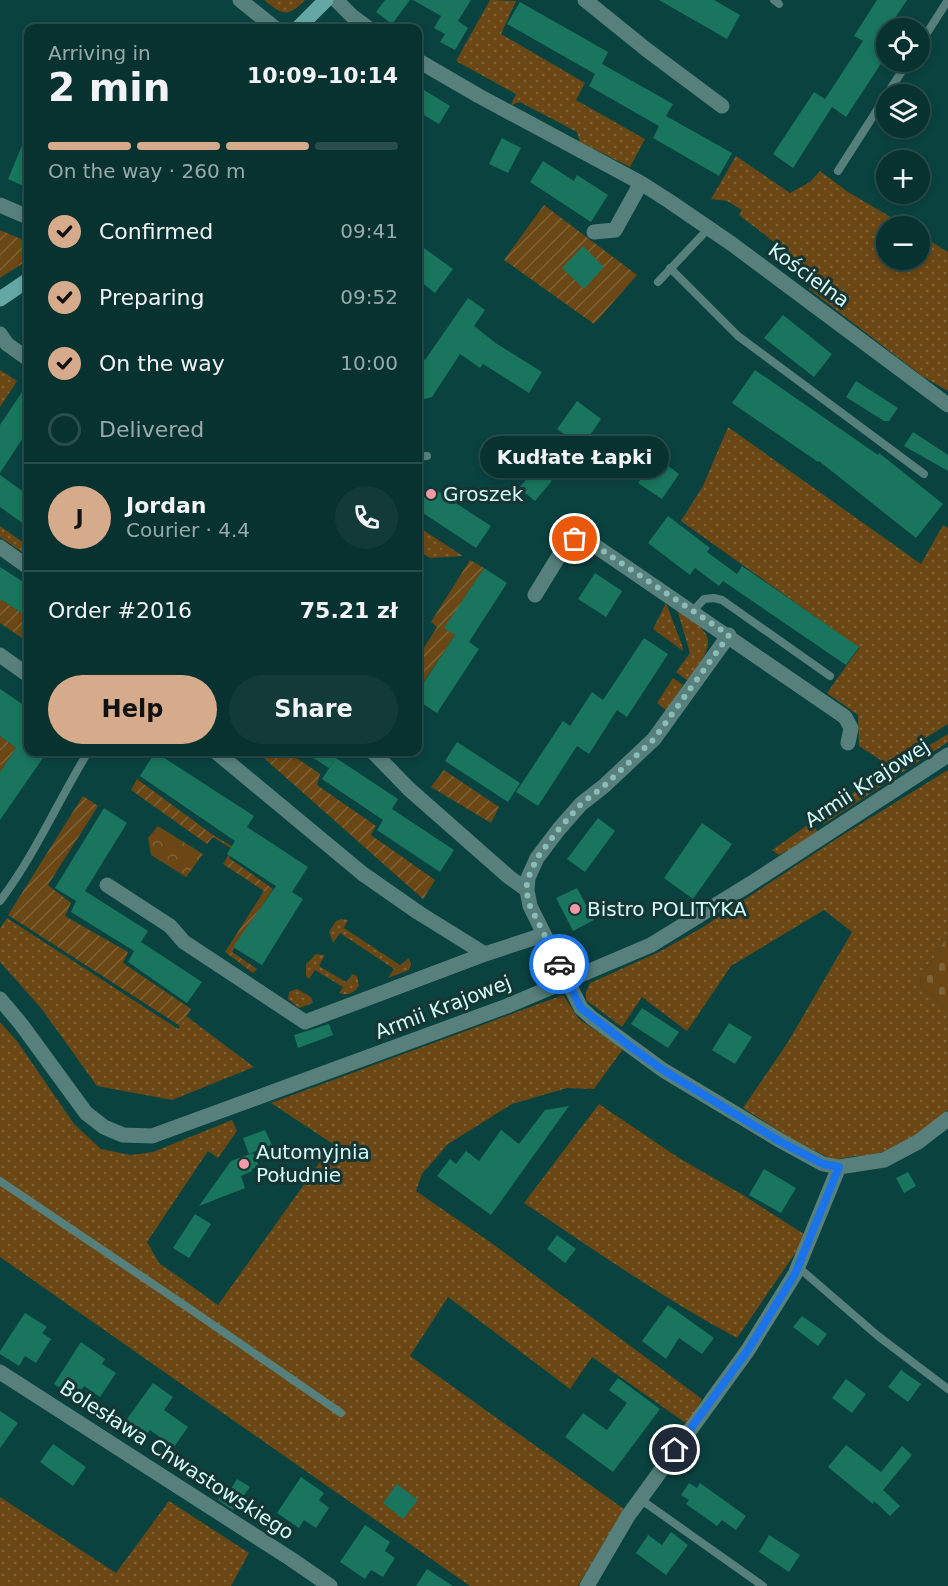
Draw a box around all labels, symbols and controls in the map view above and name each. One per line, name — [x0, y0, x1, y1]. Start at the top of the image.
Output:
map controls — [876, 18, 930, 270]
button: locate — [876, 18, 930, 72]
text: Arriving in — [48, 41, 151, 65]
text: 10:09–10:14 — [247, 63, 398, 88]
text: 2 min — [48, 65, 170, 110]
button: layers — [876, 84, 930, 138]
button: + — [876, 150, 930, 204]
text: On the way · 260 m — [48, 159, 246, 183]
icon: check — [48, 215, 81, 248]
button: − — [876, 216, 930, 270]
text: Confirmed — [99, 219, 213, 244]
text: 09:41 — [340, 219, 398, 243]
street label: Kościelna — [764, 238, 854, 312]
icon: check — [48, 281, 81, 314]
text: Preparing — [99, 285, 205, 310]
text: 09:52 — [340, 285, 398, 309]
icon: check — [48, 347, 81, 380]
text: On the way — [99, 351, 225, 376]
text: 10:00 — [340, 351, 398, 375]
text: Delivered — [99, 417, 204, 442]
callout: Kudłate Łapki — [480, 437, 670, 479]
text: Kudłate Łapki — [497, 445, 652, 469]
place label: Groszek — [443, 482, 524, 506]
button: phone — [335, 486, 398, 549]
marker: Groszek — [424, 487, 438, 501]
text: Jordan — [126, 493, 206, 518]
text: J — [75, 505, 84, 530]
pin — [549, 513, 600, 564]
text: Courier · 4.4 — [126, 518, 250, 542]
icon: bag — [558, 522, 591, 555]
text: Order #2016 — [48, 598, 192, 623]
text: 75.21 zł — [300, 598, 398, 623]
button: Help — [48, 675, 217, 744]
button: Share — [229, 675, 398, 744]
street label: Armii Krajowej — [800, 734, 934, 832]
place label: Bistro POLITYKA — [587, 897, 747, 921]
marker: Bistro POLITYKA — [568, 902, 582, 916]
courier — [529, 934, 589, 994]
icon: car — [543, 948, 576, 981]
street label: Armii Krajowej — [371, 970, 515, 1044]
place label: Automyjnia Południe — [256, 1140, 370, 1187]
marker: Automyjnia Południe — [237, 1157, 251, 1171]
street label: Bolesława Chwastowskiego — [56, 1375, 298, 1545]
pin — [649, 1424, 700, 1475]
icon: home — [658, 1433, 691, 1466]

